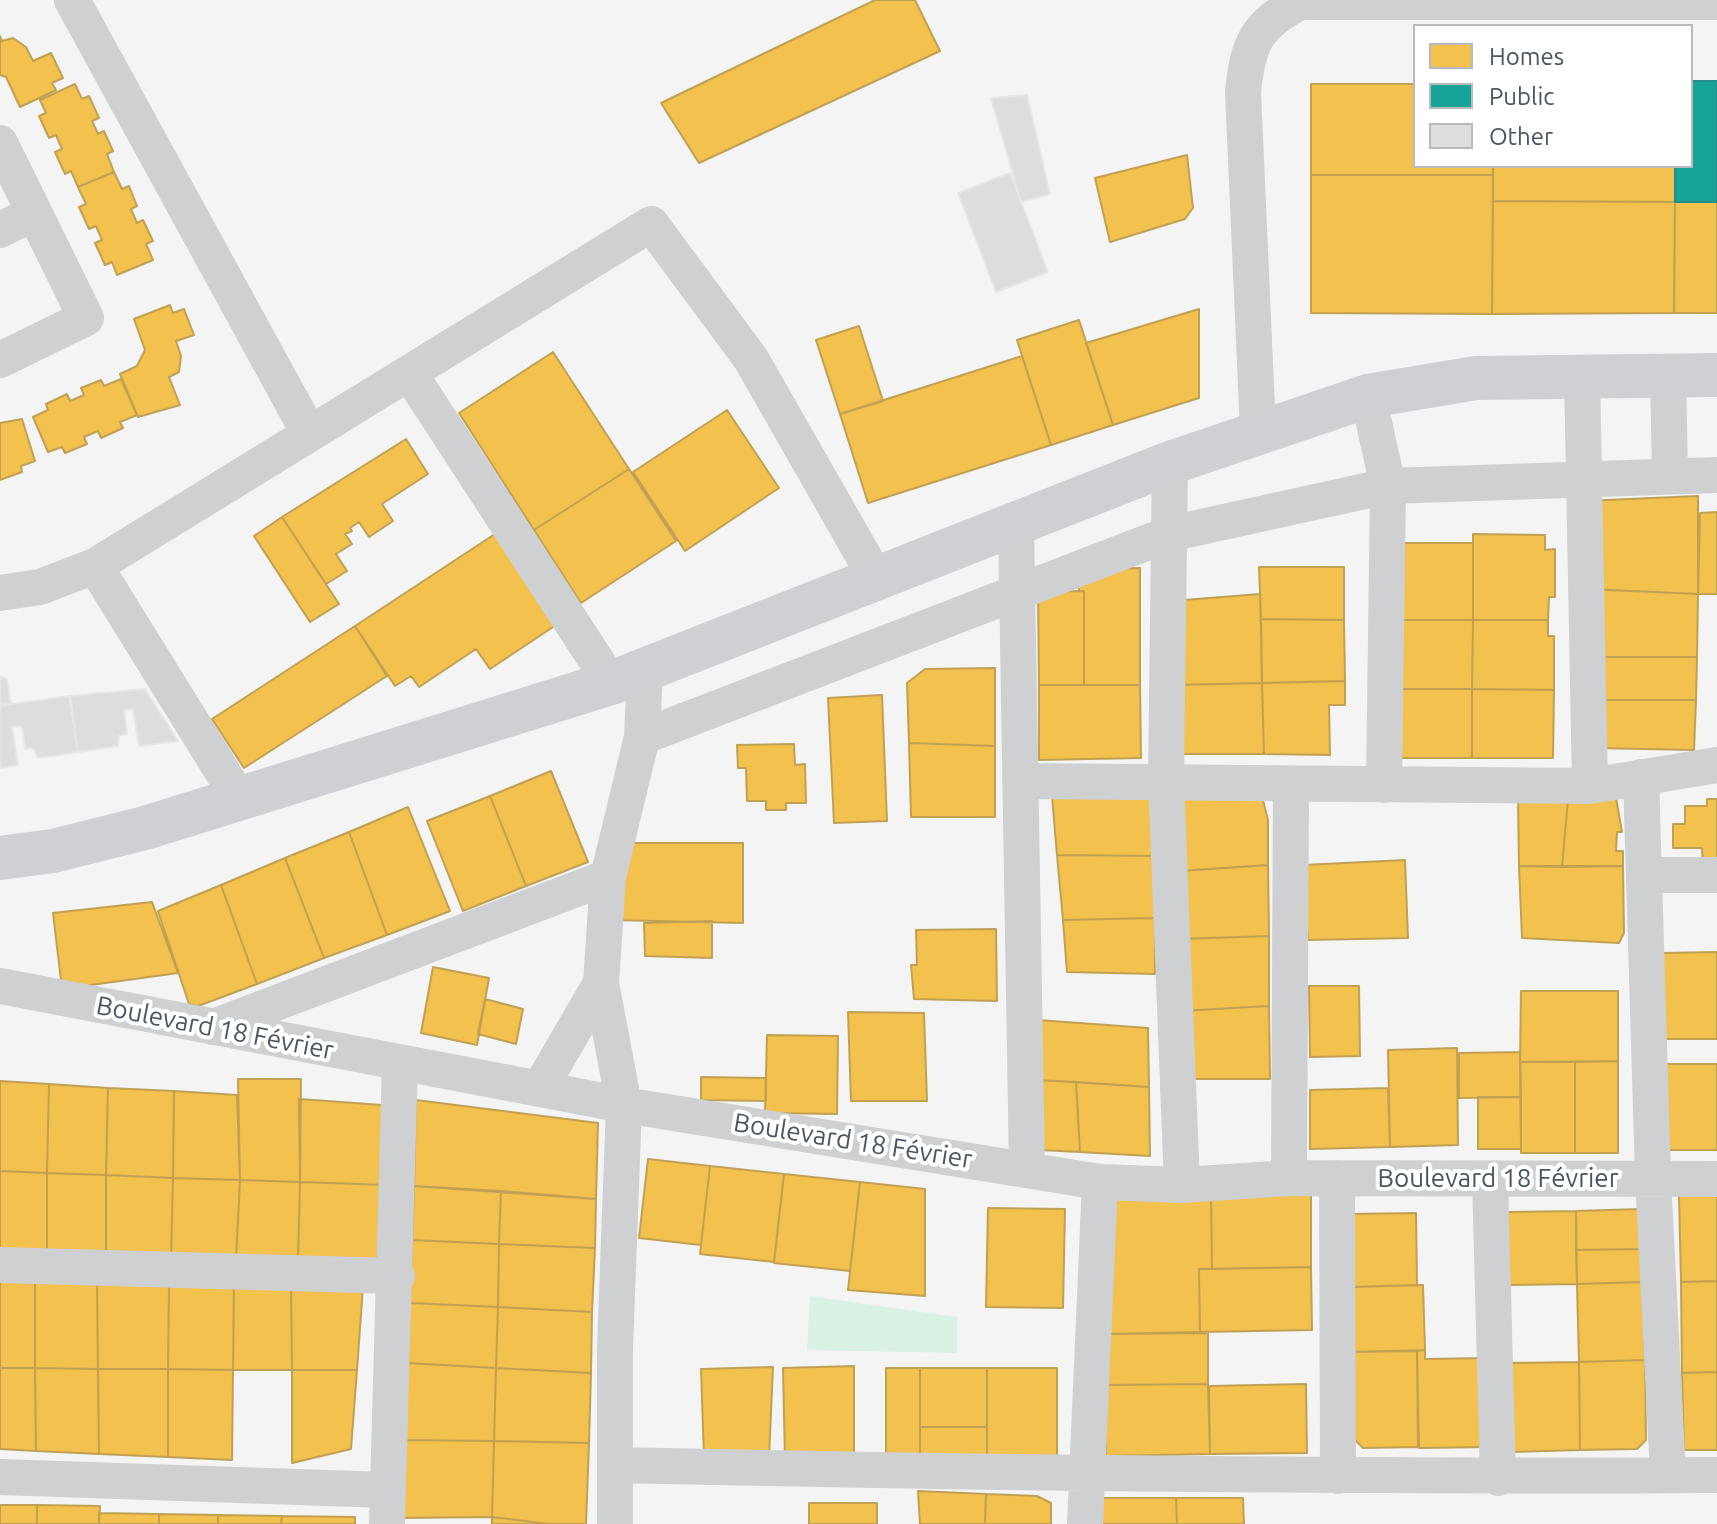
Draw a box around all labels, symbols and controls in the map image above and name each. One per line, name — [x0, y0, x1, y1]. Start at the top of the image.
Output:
legend — [1413, 24, 1693, 168]
text: Homes — [1489, 43, 1564, 70]
text: Public — [1489, 83, 1554, 110]
text: Other — [1489, 123, 1553, 150]
street label: Boulevard 18 Février — [94, 990, 336, 1066]
street label: Boulevard 18 Février — [731, 1107, 975, 1175]
street label: Boulevard 18 Février — [1377, 1162, 1619, 1194]

